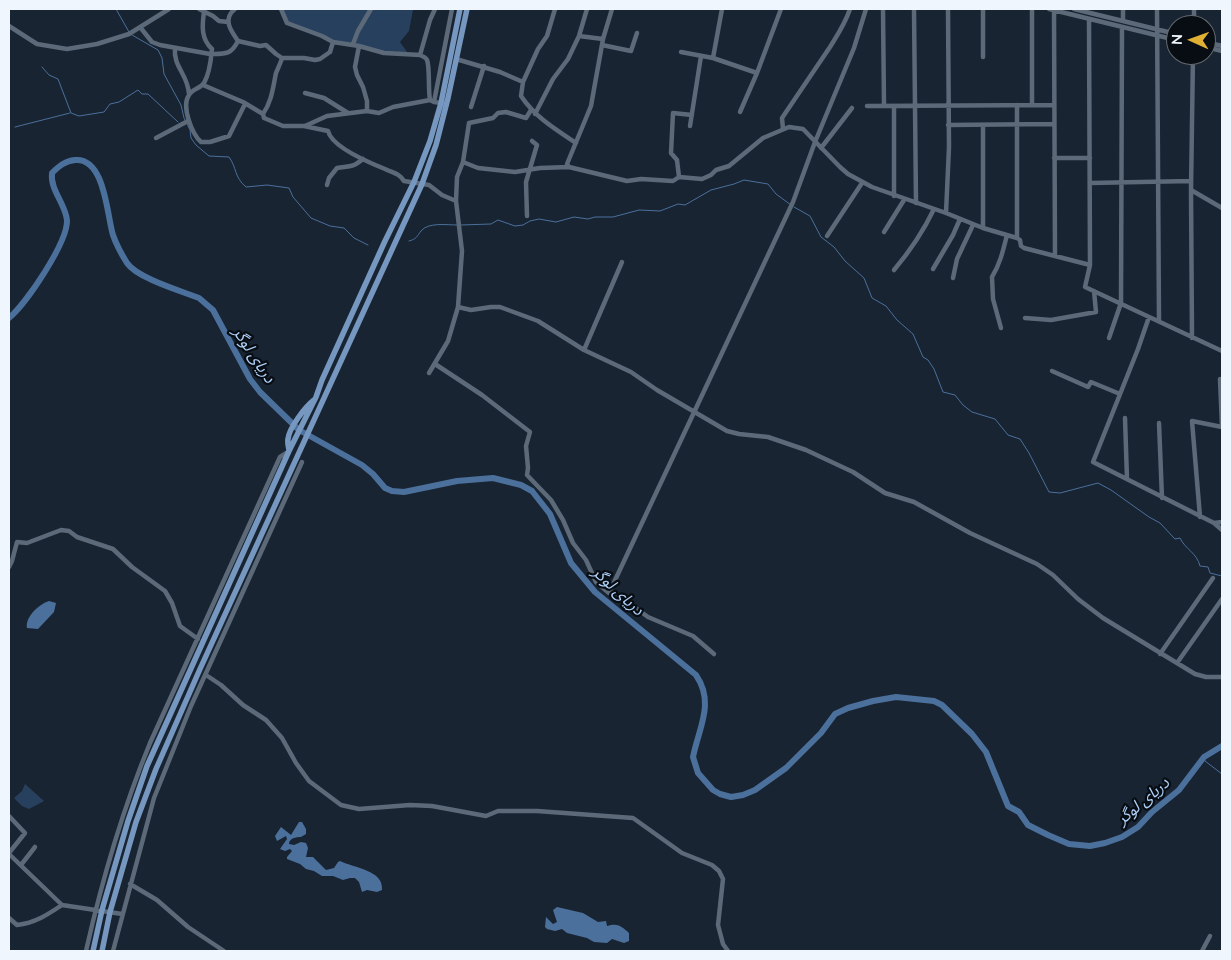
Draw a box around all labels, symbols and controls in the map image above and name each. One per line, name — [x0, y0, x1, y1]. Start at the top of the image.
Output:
north arrow — [1166, 15, 1216, 65]
text: N — [1168, 34, 1185, 45]
water label: دریای لوگر — [229, 323, 279, 387]
water label: دریای لوگر — [588, 562, 648, 620]
water label: دریای لوگر — [1113, 773, 1173, 829]

